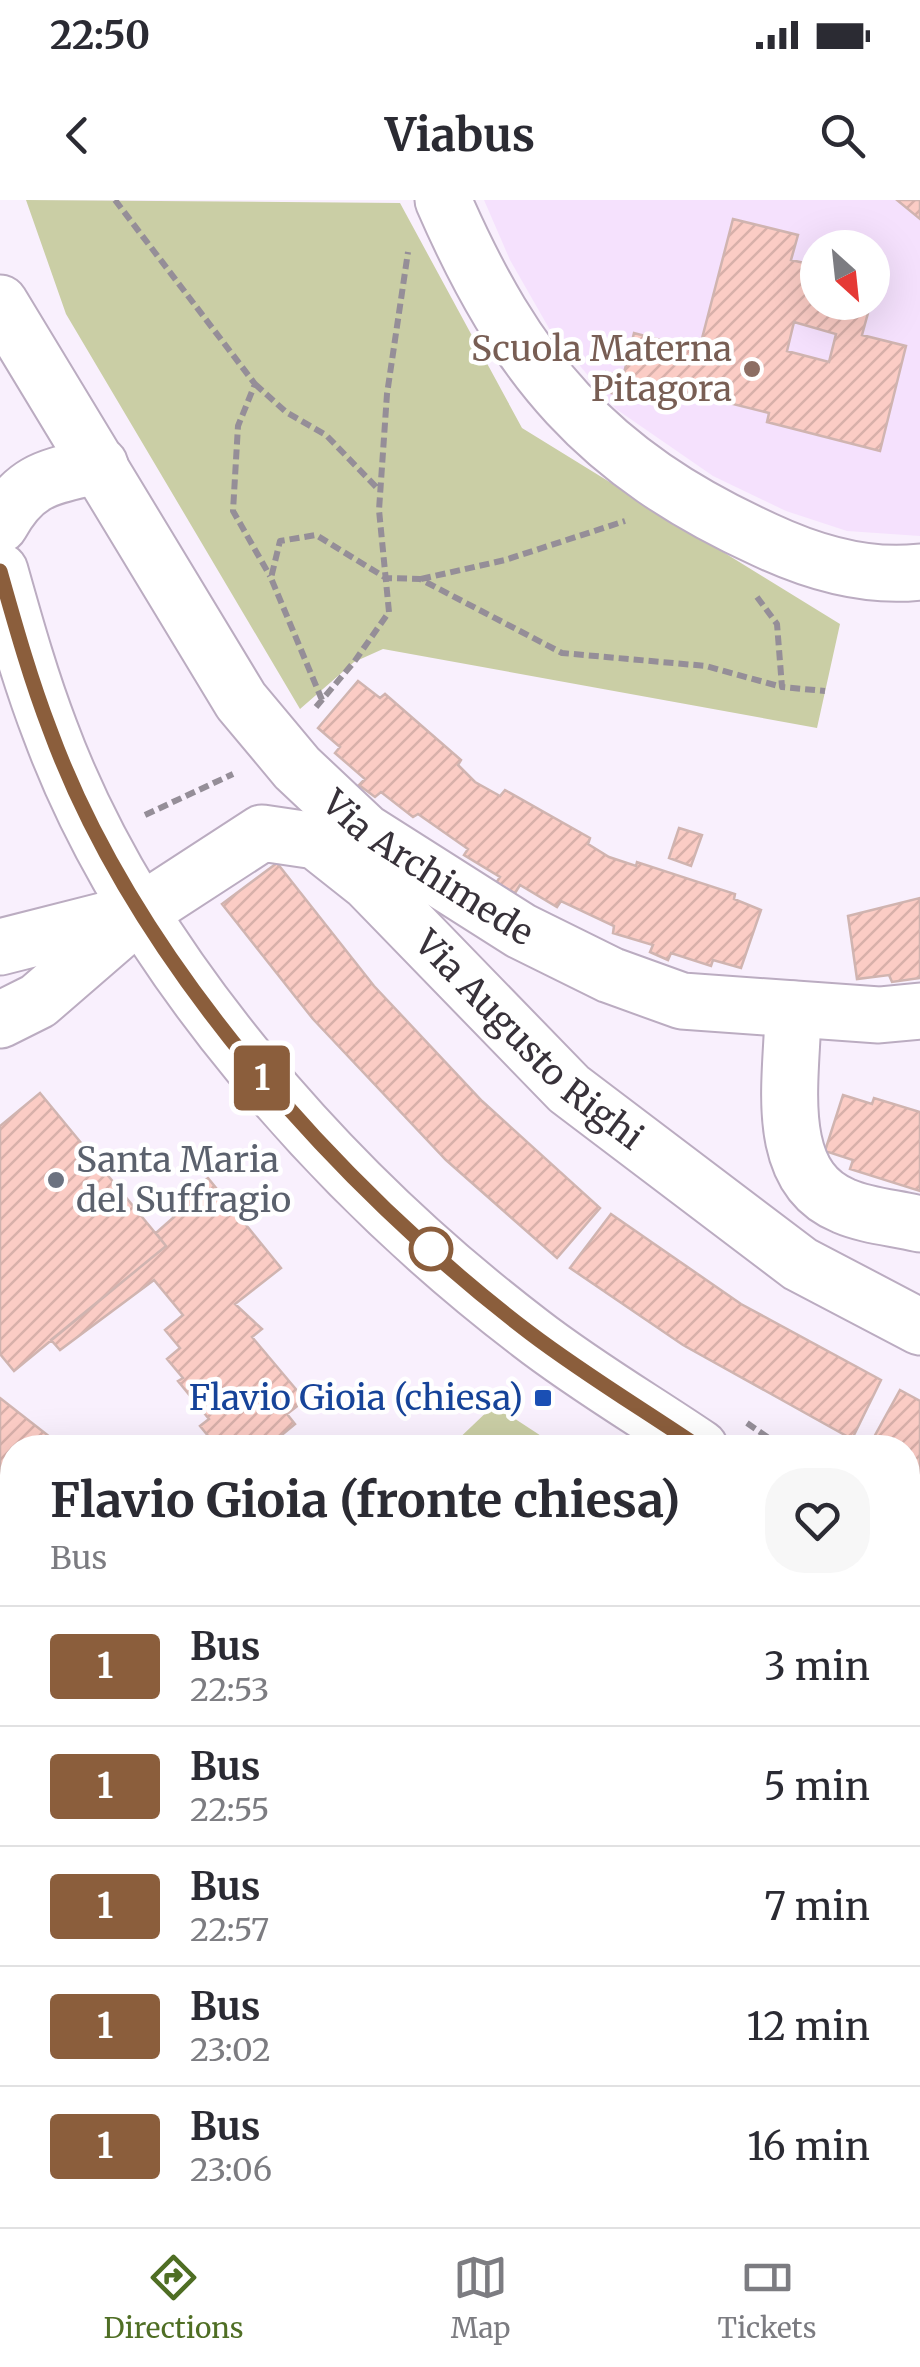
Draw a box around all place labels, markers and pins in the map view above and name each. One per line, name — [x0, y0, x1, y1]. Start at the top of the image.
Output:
place label: Scuola Materna Pitagora — [471, 327, 732, 411]
marker: Scuola Materna Pitagora — [741, 358, 763, 380]
place label: Santa Maria del Suffragio — [76, 1138, 291, 1222]
marker: Santa Maria del Suffragio — [45, 1169, 67, 1191]
unlabelled marker — [410, 1228, 452, 1270]
place label: Flavio Gioia (chiesa) — [189, 1376, 523, 1420]
marker: Flavio Gioia (chiesa) — [532, 1387, 554, 1409]

